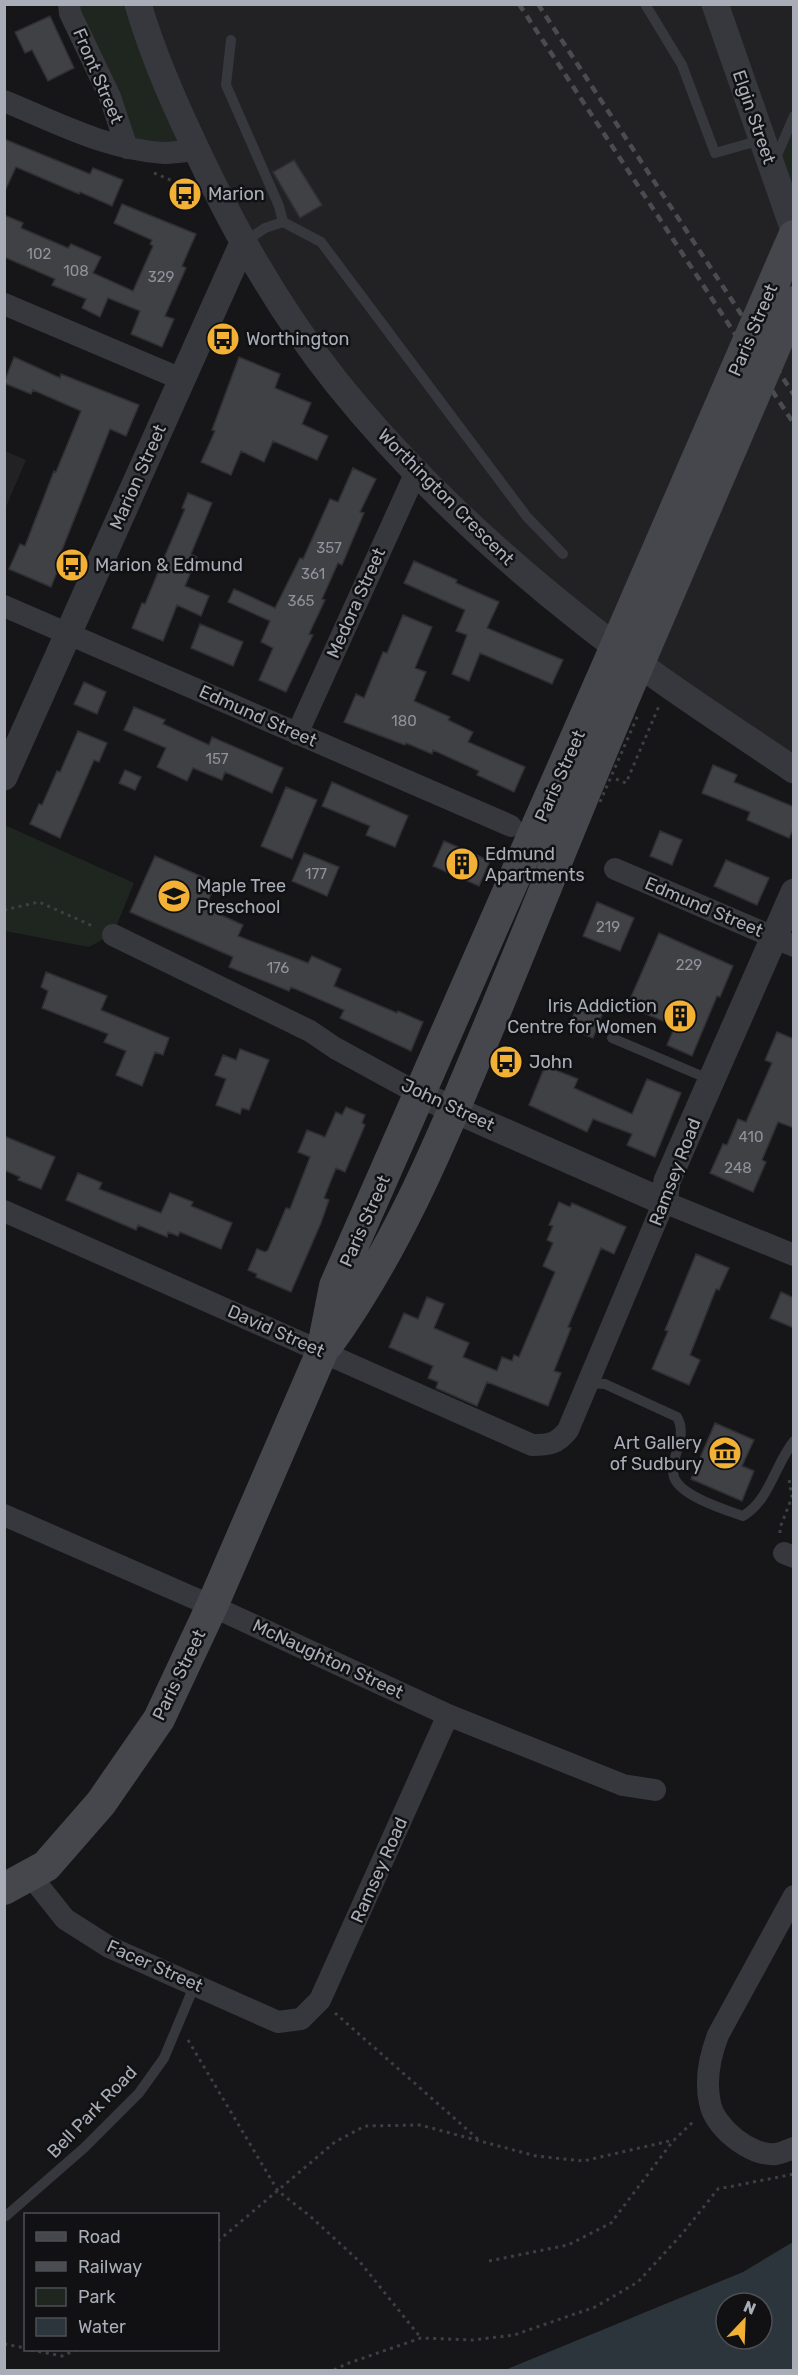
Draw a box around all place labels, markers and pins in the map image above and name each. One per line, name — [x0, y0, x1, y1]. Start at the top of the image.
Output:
bus stop icon: Marion — [167, 176, 203, 212]
place label: Marion — [208, 183, 265, 205]
bus stop icon: Worthington — [205, 321, 241, 357]
place label: Worthington — [246, 328, 350, 350]
bus stop icon: Marion & Edmund — [54, 547, 90, 583]
place label: Marion & Edmund — [95, 554, 243, 576]
place label: Edmund Apartments — [485, 843, 585, 886]
building icon: Edmund Apartments — [444, 846, 480, 882]
place label: Maple Tree Preschool — [197, 875, 286, 918]
school or university icon: Maple Tree Preschool — [156, 878, 192, 914]
place label: Iris Addiction Centre for Women — [507, 995, 657, 1038]
building icon: Iris Addiction Centre for Women — [662, 998, 698, 1034]
bus stop icon: John — [488, 1044, 524, 1080]
place label: John — [529, 1051, 573, 1073]
place label: Art Gallery of Sudbury — [610, 1432, 702, 1475]
museum icon: Art Gallery of Sudbury — [707, 1435, 743, 1471]

